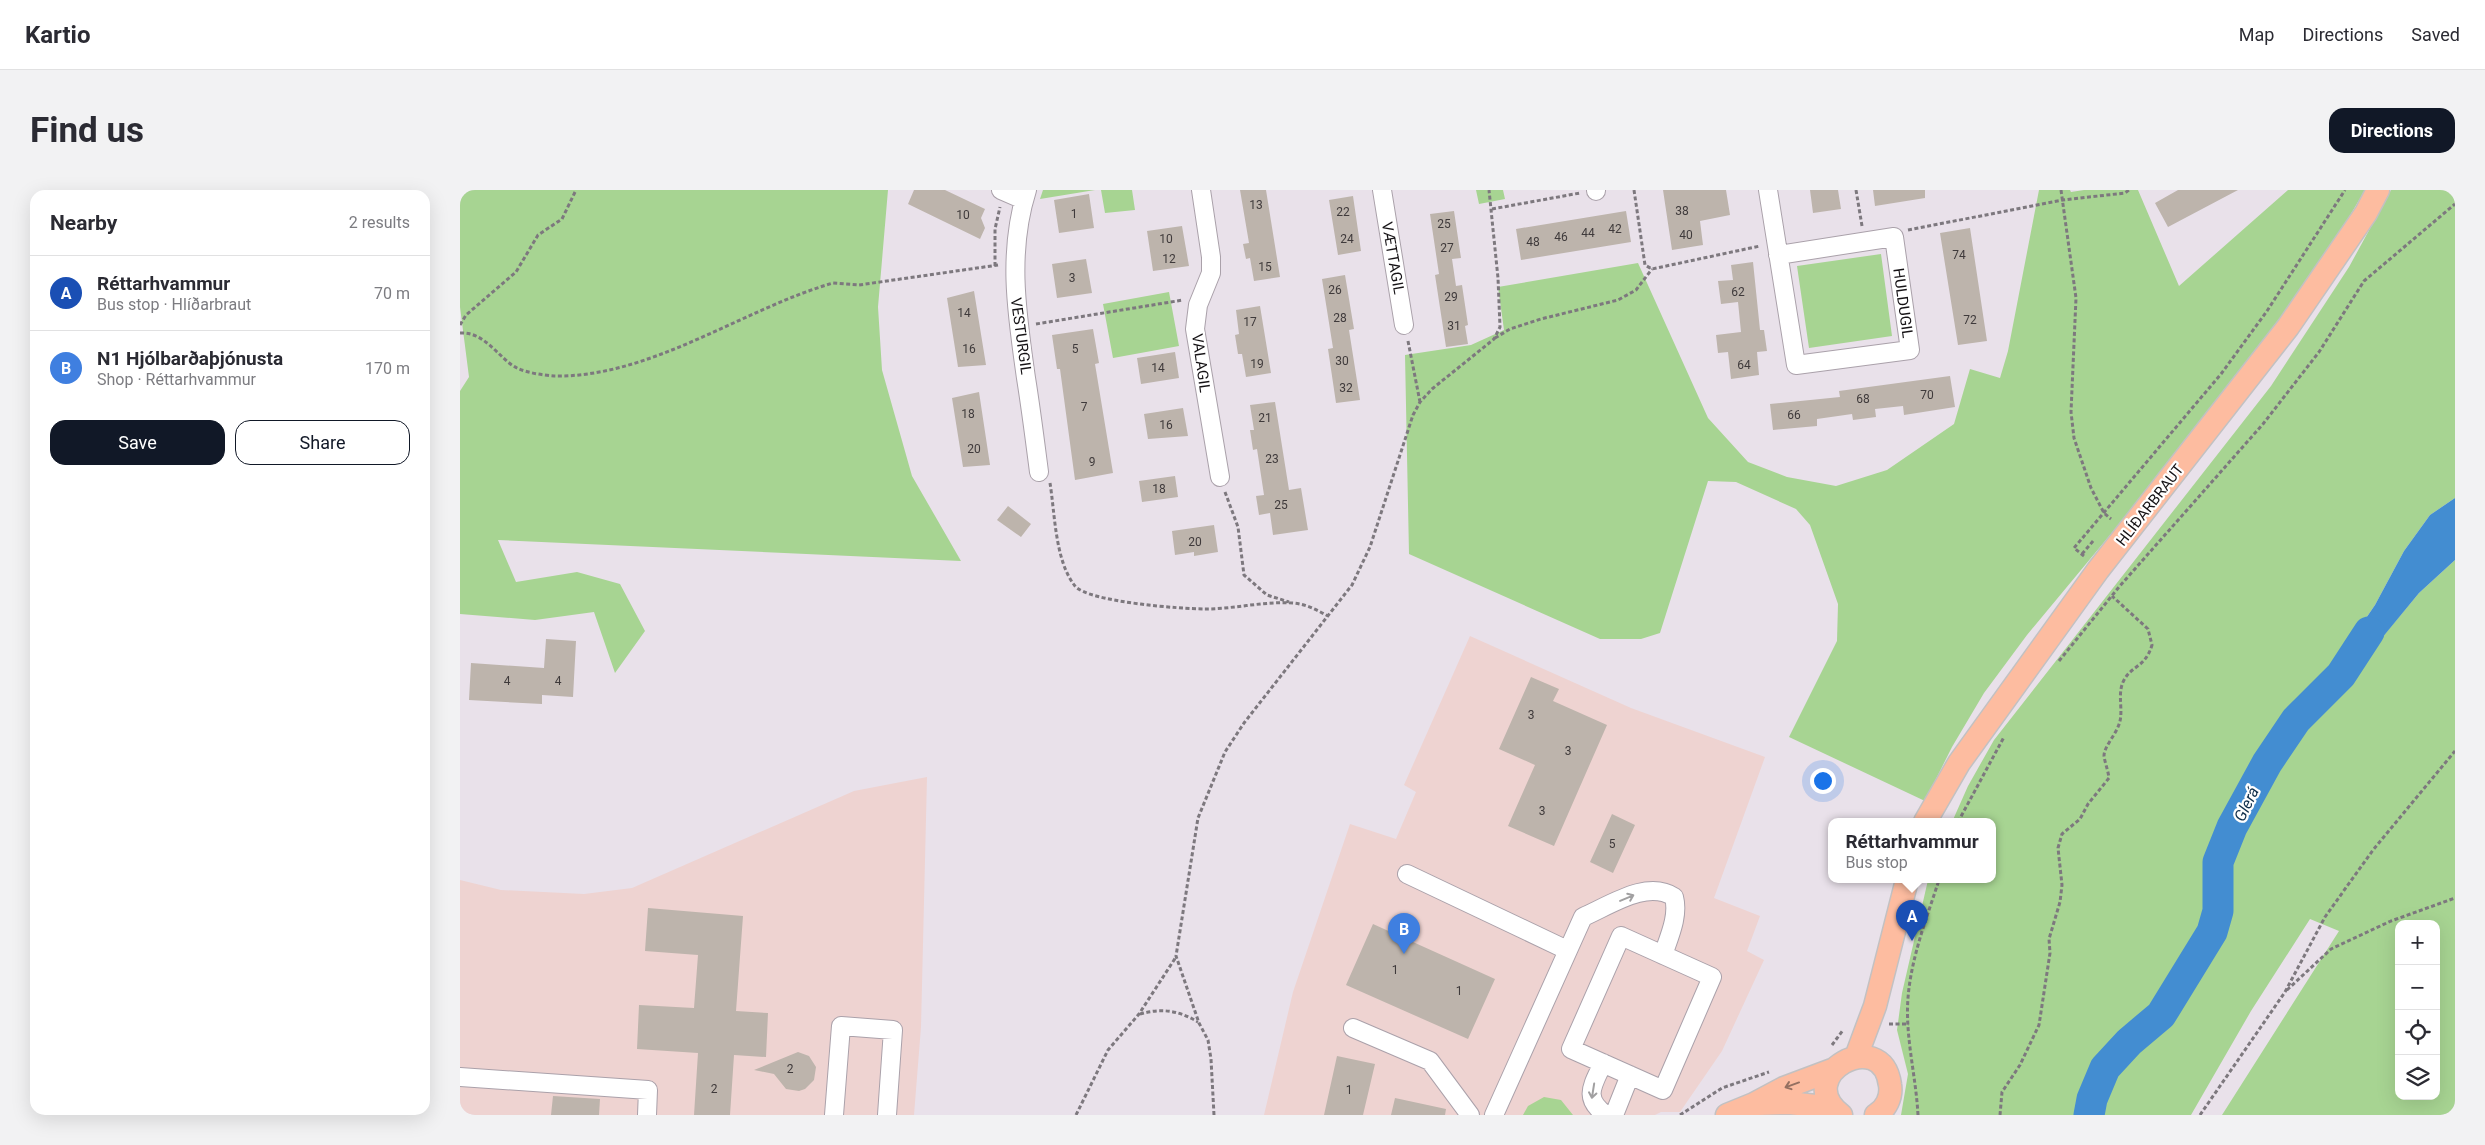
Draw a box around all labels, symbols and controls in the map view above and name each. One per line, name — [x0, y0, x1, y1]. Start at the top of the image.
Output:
text: Kartio — [25, 21, 91, 49]
text: Map — [2239, 24, 2274, 45]
text: Directions — [2302, 24, 2383, 45]
text: Saved — [2411, 24, 2460, 45]
button: Directions — [2329, 108, 2455, 153]
text: Find us — [30, 110, 144, 151]
house number: 13 — [1249, 198, 1263, 212]
house number: 38 — [1675, 204, 1689, 218]
house number: 22 — [1336, 205, 1350, 219]
house number: 1 — [1071, 207, 1077, 221]
house number: 10 — [956, 208, 970, 222]
text: Nearby — [50, 211, 117, 235]
text: 2 results — [349, 213, 410, 232]
house number: 25 — [1437, 217, 1451, 231]
street label: VÆTTAGIL — [1378, 220, 1408, 296]
house number: 42 — [1608, 222, 1622, 236]
house number: 44 — [1581, 226, 1595, 240]
house number: 40 — [1679, 228, 1693, 242]
house number: 46 — [1554, 230, 1568, 244]
house number: 10 — [1159, 232, 1173, 246]
house number: 24 — [1340, 232, 1354, 246]
house number: 48 — [1526, 235, 1540, 249]
house number: 27 — [1440, 241, 1454, 255]
house number: 74 — [1952, 248, 1966, 262]
house number: 12 — [1162, 252, 1176, 266]
house number: 15 — [1258, 260, 1272, 274]
street label: HULDUGIL — [1889, 267, 1917, 339]
house number: 3 — [1069, 271, 1075, 285]
text: Réttarhvammur — [97, 272, 230, 295]
house number: 26 — [1328, 283, 1342, 297]
text: A — [61, 284, 71, 303]
text: 70 m — [374, 284, 410, 303]
house number: 62 — [1731, 285, 1745, 299]
house number: 29 — [1444, 290, 1458, 304]
text: Bus stop · Hlíðarbraut — [97, 295, 251, 314]
street label: VESTURGIL — [1007, 296, 1035, 376]
house number: 14 — [957, 306, 971, 320]
house number: 28 — [1333, 311, 1347, 325]
house number: 72 — [1963, 313, 1977, 327]
house number: 17 — [1243, 315, 1257, 329]
house number: 31 — [1447, 319, 1461, 333]
street label: VALAGIL — [1188, 332, 1214, 394]
house number: 16 — [962, 342, 976, 356]
house number: 5 — [1072, 342, 1079, 356]
text: N1 Hjólbarðaþjónusta — [97, 347, 283, 370]
house number: 30 — [1335, 354, 1349, 368]
house number: 19 — [1250, 357, 1264, 371]
house number: 64 — [1737, 358, 1751, 372]
text: B — [61, 359, 71, 378]
text: 170 m — [365, 359, 410, 378]
house number: 14 — [1151, 361, 1165, 375]
text: Shop · Réttarhvammur — [97, 370, 256, 389]
house number: 32 — [1339, 381, 1353, 395]
house number: 70 — [1920, 388, 1934, 402]
house number: 68 — [1856, 392, 1870, 406]
house number: 7 — [1081, 400, 1088, 414]
house number: 18 — [961, 407, 975, 421]
house number: 66 — [1787, 408, 1801, 422]
house number: 21 — [1258, 411, 1272, 425]
house number: 16 — [1159, 418, 1173, 432]
button: Save — [50, 420, 225, 465]
button: Share — [235, 420, 410, 465]
house number: 20 — [967, 442, 981, 456]
house number: 23 — [1265, 452, 1279, 466]
house number: 9 — [1089, 455, 1095, 469]
street label: HLÍÐARBRAUT — [2113, 461, 2188, 549]
house number: 18 — [1152, 482, 1166, 496]
house number: 25 — [1274, 498, 1288, 512]
house number: 20 — [1188, 535, 1202, 549]
house number: 4 — [504, 674, 511, 688]
house number: 4 — [555, 674, 562, 688]
house number: 3 — [1528, 708, 1534, 722]
house number: 3 — [1565, 744, 1571, 758]
your location — [1810, 768, 1836, 794]
water label: Glerá — [2230, 783, 2263, 825]
house number: 3 — [1539, 804, 1545, 818]
popup — [1828, 818, 1996, 883]
text: Réttarhvammur — [1845, 830, 1979, 853]
house number: 5 — [1609, 837, 1616, 851]
text: Bus stop — [1845, 853, 1908, 872]
one-way arrow — [1619, 892, 1634, 902]
pin: A — [1896, 900, 1928, 941]
pin: B — [1388, 913, 1420, 954]
map controls — [2395, 920, 2440, 1100]
button: + — [2395, 920, 2440, 965]
house number: 1 — [1392, 963, 1398, 977]
button: − — [2395, 965, 2440, 1010]
house number: 1 — [1456, 984, 1462, 998]
button: locate — [2395, 1010, 2440, 1055]
button: layers — [2395, 1055, 2440, 1100]
house number: 2 — [787, 1062, 794, 1076]
one-way arrow — [1785, 1081, 1800, 1090]
house number: 2 — [711, 1082, 718, 1096]
house number: 1 — [1346, 1083, 1352, 1097]
one-way arrow — [1588, 1083, 1598, 1099]

